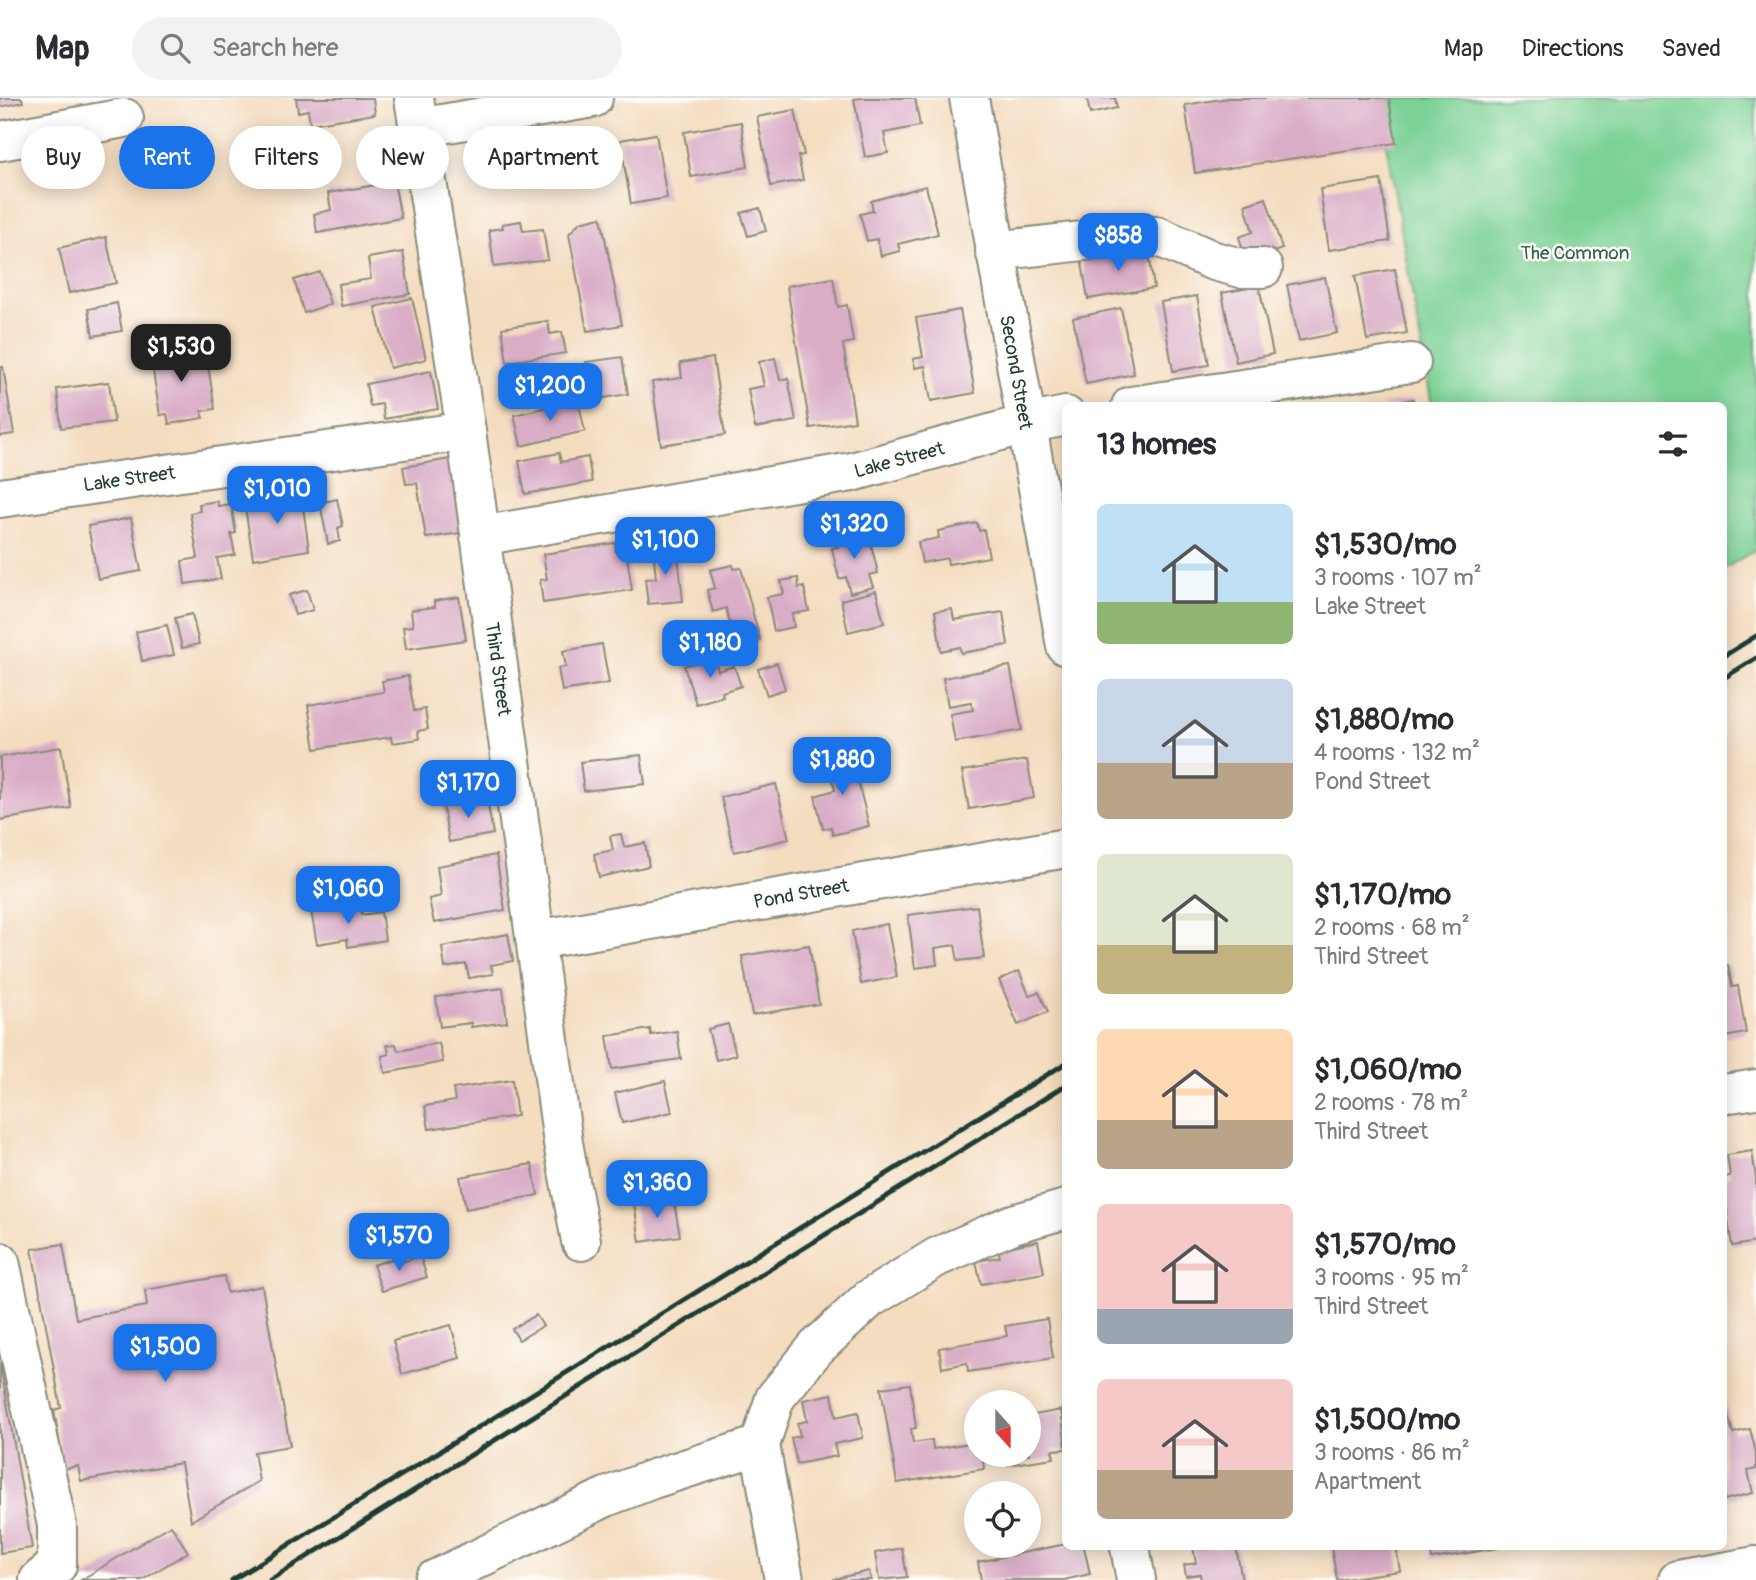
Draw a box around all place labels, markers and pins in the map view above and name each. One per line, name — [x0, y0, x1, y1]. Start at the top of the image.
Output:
pin: $858 — [1077, 214, 1159, 273]
pin: $1,530 — [124, 324, 238, 384]
pin: $1,200 — [493, 364, 607, 423]
pin: $1,010 — [220, 466, 334, 526]
pin: $1,320 — [797, 502, 911, 561]
pin: $1,100 — [608, 518, 722, 577]
pin: $1,180 — [653, 620, 767, 680]
pin: $1,880 — [785, 738, 899, 797]
pin: $1,170 — [411, 760, 525, 820]
pin: $1,060 — [291, 866, 405, 926]
pin: $1,360 — [600, 1160, 714, 1220]
pin: $1,570 — [342, 1214, 456, 1273]
pin: $1,500 — [108, 1324, 222, 1384]

